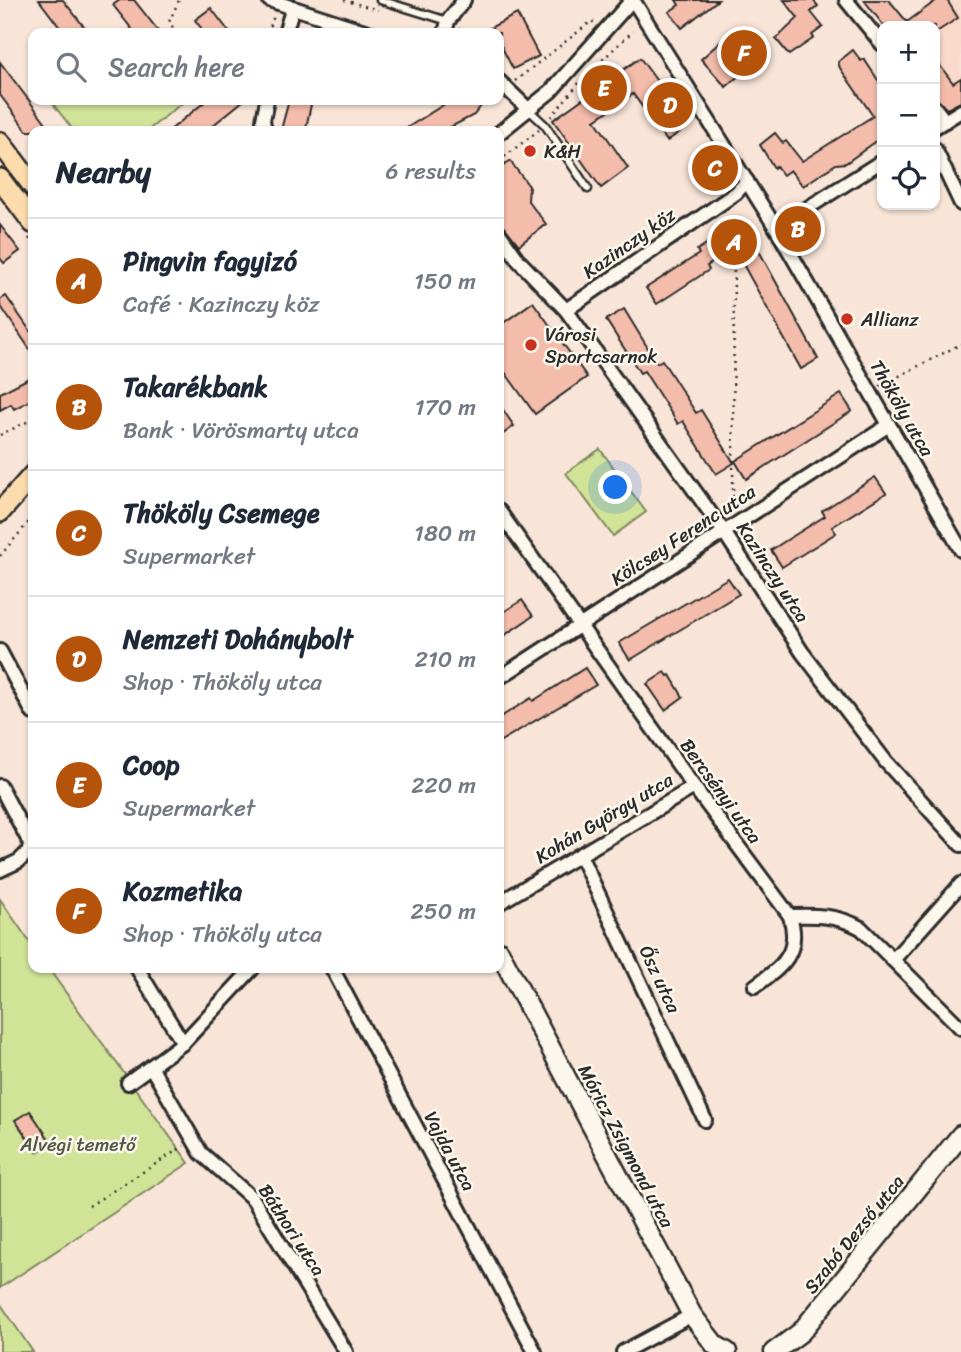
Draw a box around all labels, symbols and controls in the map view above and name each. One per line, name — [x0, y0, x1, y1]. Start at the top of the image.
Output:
map controls — [877, 21, 940, 210]
button: + — [877, 21, 940, 84]
pin: F — [721, 27, 767, 79]
search box — [28, 28, 504, 105]
text: Search here — [108, 44, 245, 90]
icon: search — [52, 48, 90, 86]
pin: E — [581, 62, 627, 114]
pin: D — [647, 79, 693, 131]
button: − — [877, 84, 940, 147]
place label: K&H — [544, 135, 582, 168]
pin: C — [692, 142, 738, 194]
marker: K&H — [522, 143, 538, 159]
text: Nearby — [56, 145, 151, 199]
button: locate — [877, 147, 940, 210]
text: 6 results — [386, 151, 476, 192]
street label: Kazinczy köz — [575, 198, 683, 287]
pin: B — [775, 203, 821, 255]
pin: A — [711, 216, 757, 268]
text: Pingvin fagyizó — [123, 238, 297, 284]
text: A — [71, 261, 87, 302]
text: 150 m — [414, 261, 476, 302]
text: Café · Kazinczy köz — [123, 284, 319, 325]
place label: Allianz — [860, 303, 919, 336]
marker: Allianz — [839, 311, 855, 327]
place label: Városi Sportcsarnok — [545, 318, 657, 373]
marker: Városi Sportcsarnok — [523, 337, 539, 353]
street label: Thököly utca — [861, 353, 943, 463]
text: Takarékbank — [123, 364, 268, 410]
text: B — [72, 387, 86, 428]
text: 170 m — [415, 387, 476, 428]
text: Bank · Vörösmarty utca — [123, 410, 359, 451]
your location — [598, 470, 632, 504]
street label: Kölcsey Ferenc utca — [604, 475, 763, 595]
text: Thököly Csemege — [123, 490, 320, 536]
text: C — [72, 513, 86, 554]
text: 180 m — [414, 513, 476, 554]
street label: Kazinczy utca — [728, 514, 819, 630]
text: Supermarket — [123, 536, 255, 577]
text: Nemzeti Dohánybolt — [123, 616, 353, 662]
text: D — [72, 639, 86, 680]
text: 210 m — [415, 639, 476, 680]
text: Shop · Thököly utca — [123, 662, 322, 703]
street label: Bercsényi utca — [671, 731, 771, 851]
text: Coop — [123, 742, 179, 788]
street label: Kohán György utca — [528, 763, 680, 872]
text: E — [73, 765, 85, 806]
text: 220 m — [411, 765, 476, 806]
text: Supermarket — [123, 788, 255, 829]
text: Kozmetika — [123, 868, 242, 914]
text: F — [73, 891, 85, 932]
text: 250 m — [410, 891, 476, 932]
text: Shop · Thököly utca — [123, 914, 322, 955]
street label: Ősz utca — [630, 939, 690, 1019]
street label: Móricz Zsigmond utca — [569, 1058, 683, 1234]
street label: Vajda utca — [415, 1105, 485, 1198]
park label: Alvégi temető — [19, 1128, 137, 1161]
street label: Szabó Dezső utca — [795, 1166, 913, 1301]
street label: Báthori utca — [250, 1177, 335, 1283]

